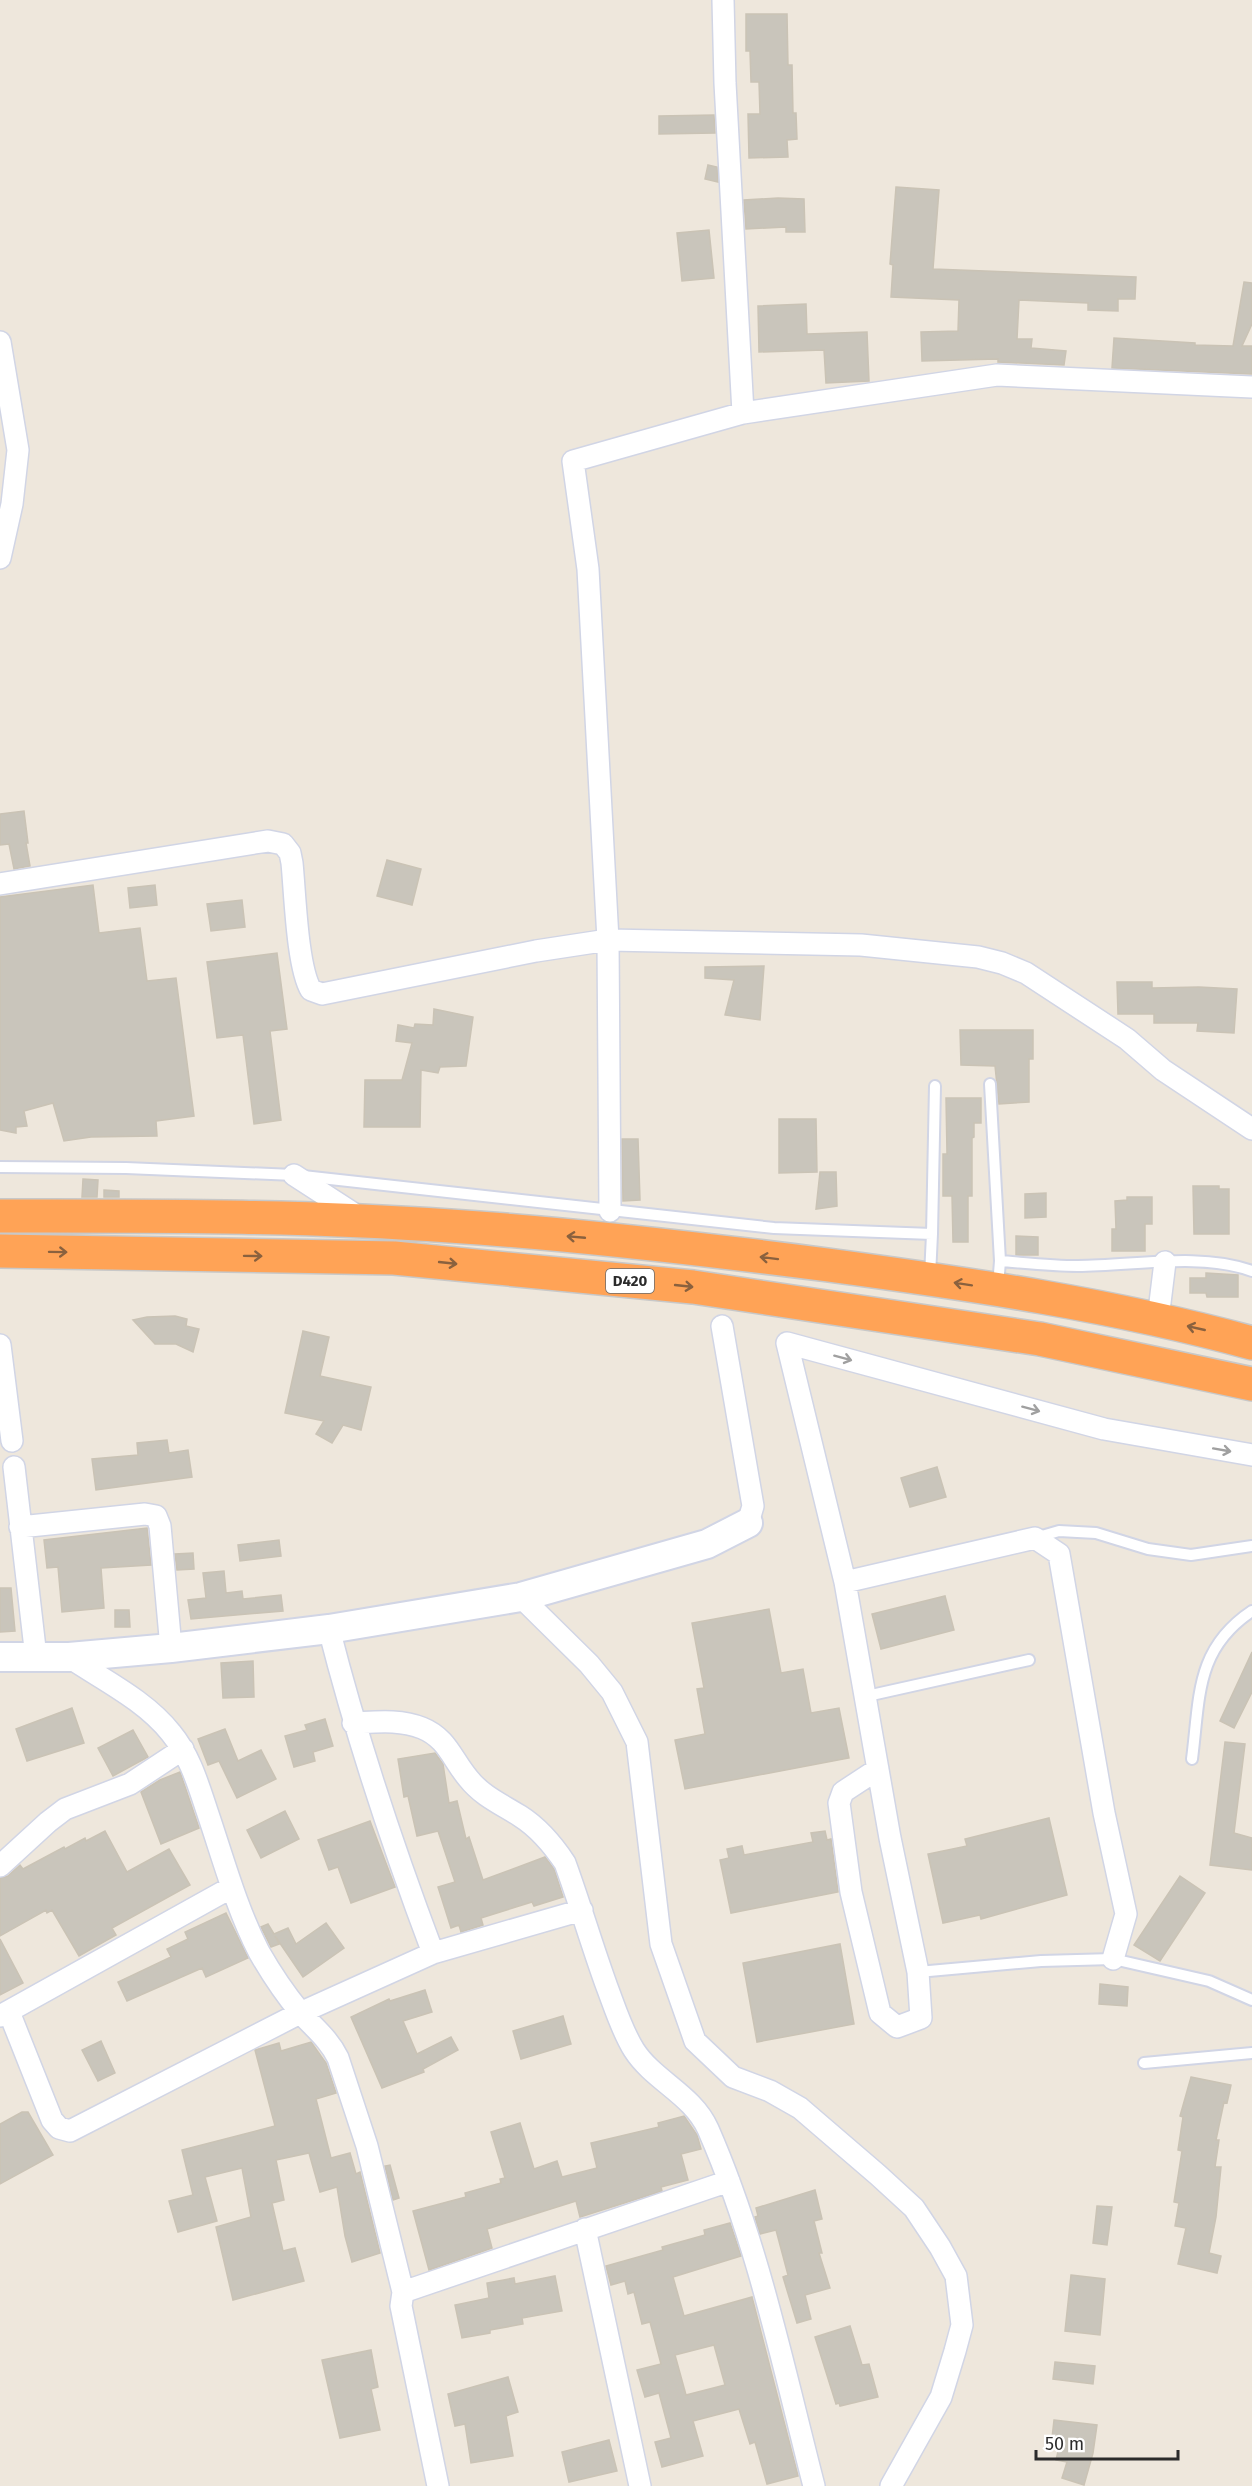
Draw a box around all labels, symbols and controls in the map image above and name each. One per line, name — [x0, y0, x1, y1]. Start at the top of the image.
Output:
one-way arrow — [566, 1231, 586, 1242]
one-way arrow — [48, 1247, 68, 1258]
one-way arrow — [243, 1250, 263, 1262]
one-way arrow — [760, 1252, 780, 1263]
one-way arrow — [438, 1258, 458, 1269]
road number: D420 — [606, 1269, 654, 1293]
one-way arrow — [953, 1278, 973, 1289]
one-way arrow — [674, 1281, 694, 1292]
one-way arrow — [1186, 1321, 1205, 1333]
one-way arrow — [833, 1353, 852, 1364]
one-way arrow — [1021, 1404, 1040, 1416]
one-way arrow — [1212, 1445, 1231, 1456]
scale bar — [1036, 2423, 1178, 2461]
text: 50 m — [1045, 2433, 1084, 2455]

